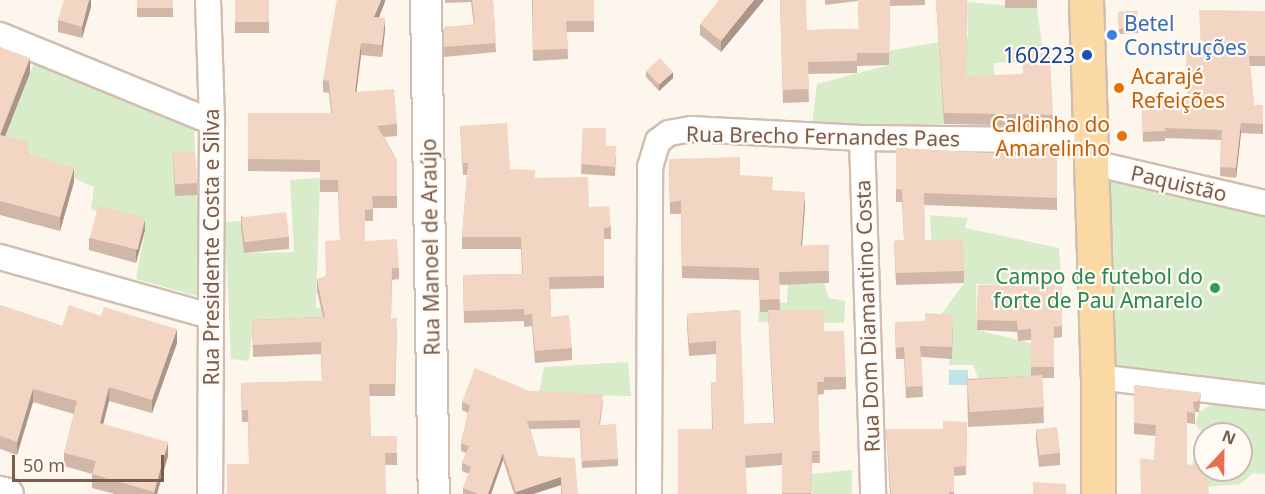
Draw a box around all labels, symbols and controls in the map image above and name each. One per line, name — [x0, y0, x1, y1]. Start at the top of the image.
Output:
place label: Betel Construções — [1124, 10, 1247, 60]
marker: Betel Construções — [1105, 28, 1119, 42]
place label: 160223 — [1003, 42, 1075, 68]
marker: 160223 — [1080, 48, 1094, 62]
place label: Acarajé Refeições — [1131, 63, 1225, 113]
marker: Acarajé Refeições — [1112, 81, 1126, 95]
street label: Rua Presidente Costa e Silva — [198, 108, 224, 386]
place label: Caldinho do Amarelinho — [991, 111, 1110, 161]
street label: Rua Brecho Fernandes Paes — [686, 121, 960, 151]
marker: Caldinho do Amarelinho — [1115, 129, 1129, 143]
street label: Rua Manoel de Araújo — [416, 138, 444, 356]
street label: Paquistão — [1128, 160, 1230, 206]
street label: Rua Dom Diamantino Costa — [850, 179, 884, 453]
place label: Campo de futebol do forte de Pau Amarelo — [993, 263, 1203, 313]
marker: Campo de futebol do forte de Pau Amarelo — [1208, 281, 1222, 295]
north arrow — [1193, 422, 1253, 482]
text: N — [1219, 425, 1239, 450]
scale bar — [15, 443, 166, 481]
text: 50 m — [23, 453, 65, 477]

